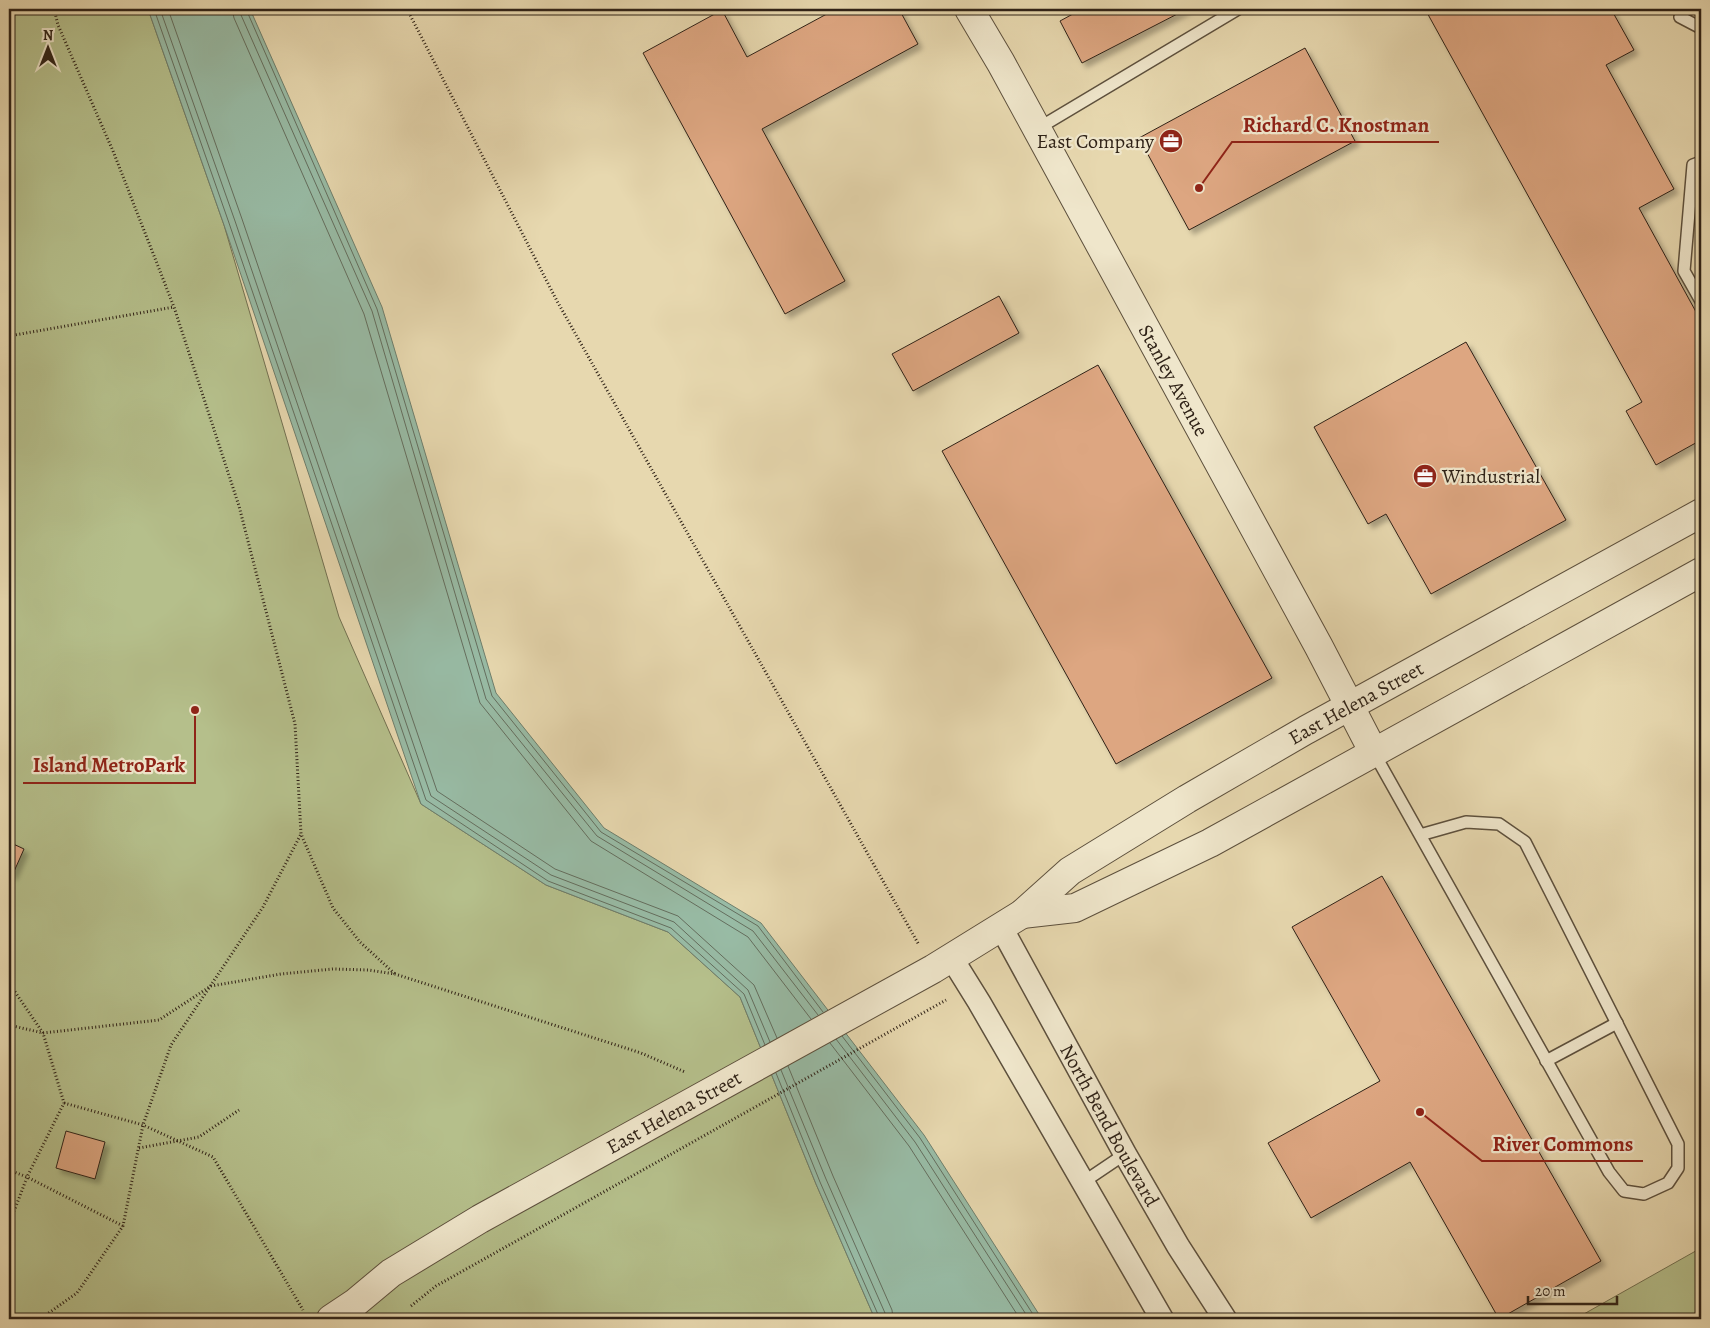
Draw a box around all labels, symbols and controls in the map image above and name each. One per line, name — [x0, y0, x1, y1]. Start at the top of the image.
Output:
north arrow — [22, 22, 72, 72]
text: N — [43, 26, 53, 45]
callout: Richard C. Knostman — [1232, 106, 1439, 142]
text: Richard C. Knostman — [1243, 111, 1430, 139]
place label: East Company — [1037, 128, 1155, 155]
office icon: East Company — [1158, 128, 1184, 154]
street label: Stanley Avenue — [1132, 319, 1215, 441]
office icon: Windustrial — [1412, 463, 1438, 489]
place label: Windustrial — [1441, 463, 1540, 490]
street label: East Helena Street — [1283, 654, 1429, 751]
callout: Island MetroPark — [23, 747, 195, 783]
text: Island MetroPark — [33, 751, 185, 779]
street label: North Bend Boulevard — [1054, 1039, 1166, 1211]
street label: East Helena Street — [601, 1064, 746, 1160]
callout: River Commons — [1482, 1125, 1643, 1161]
text: River Commons — [1493, 1130, 1633, 1158]
scale bar — [1528, 1273, 1616, 1305]
text: 20 m — [1535, 1281, 1566, 1301]

